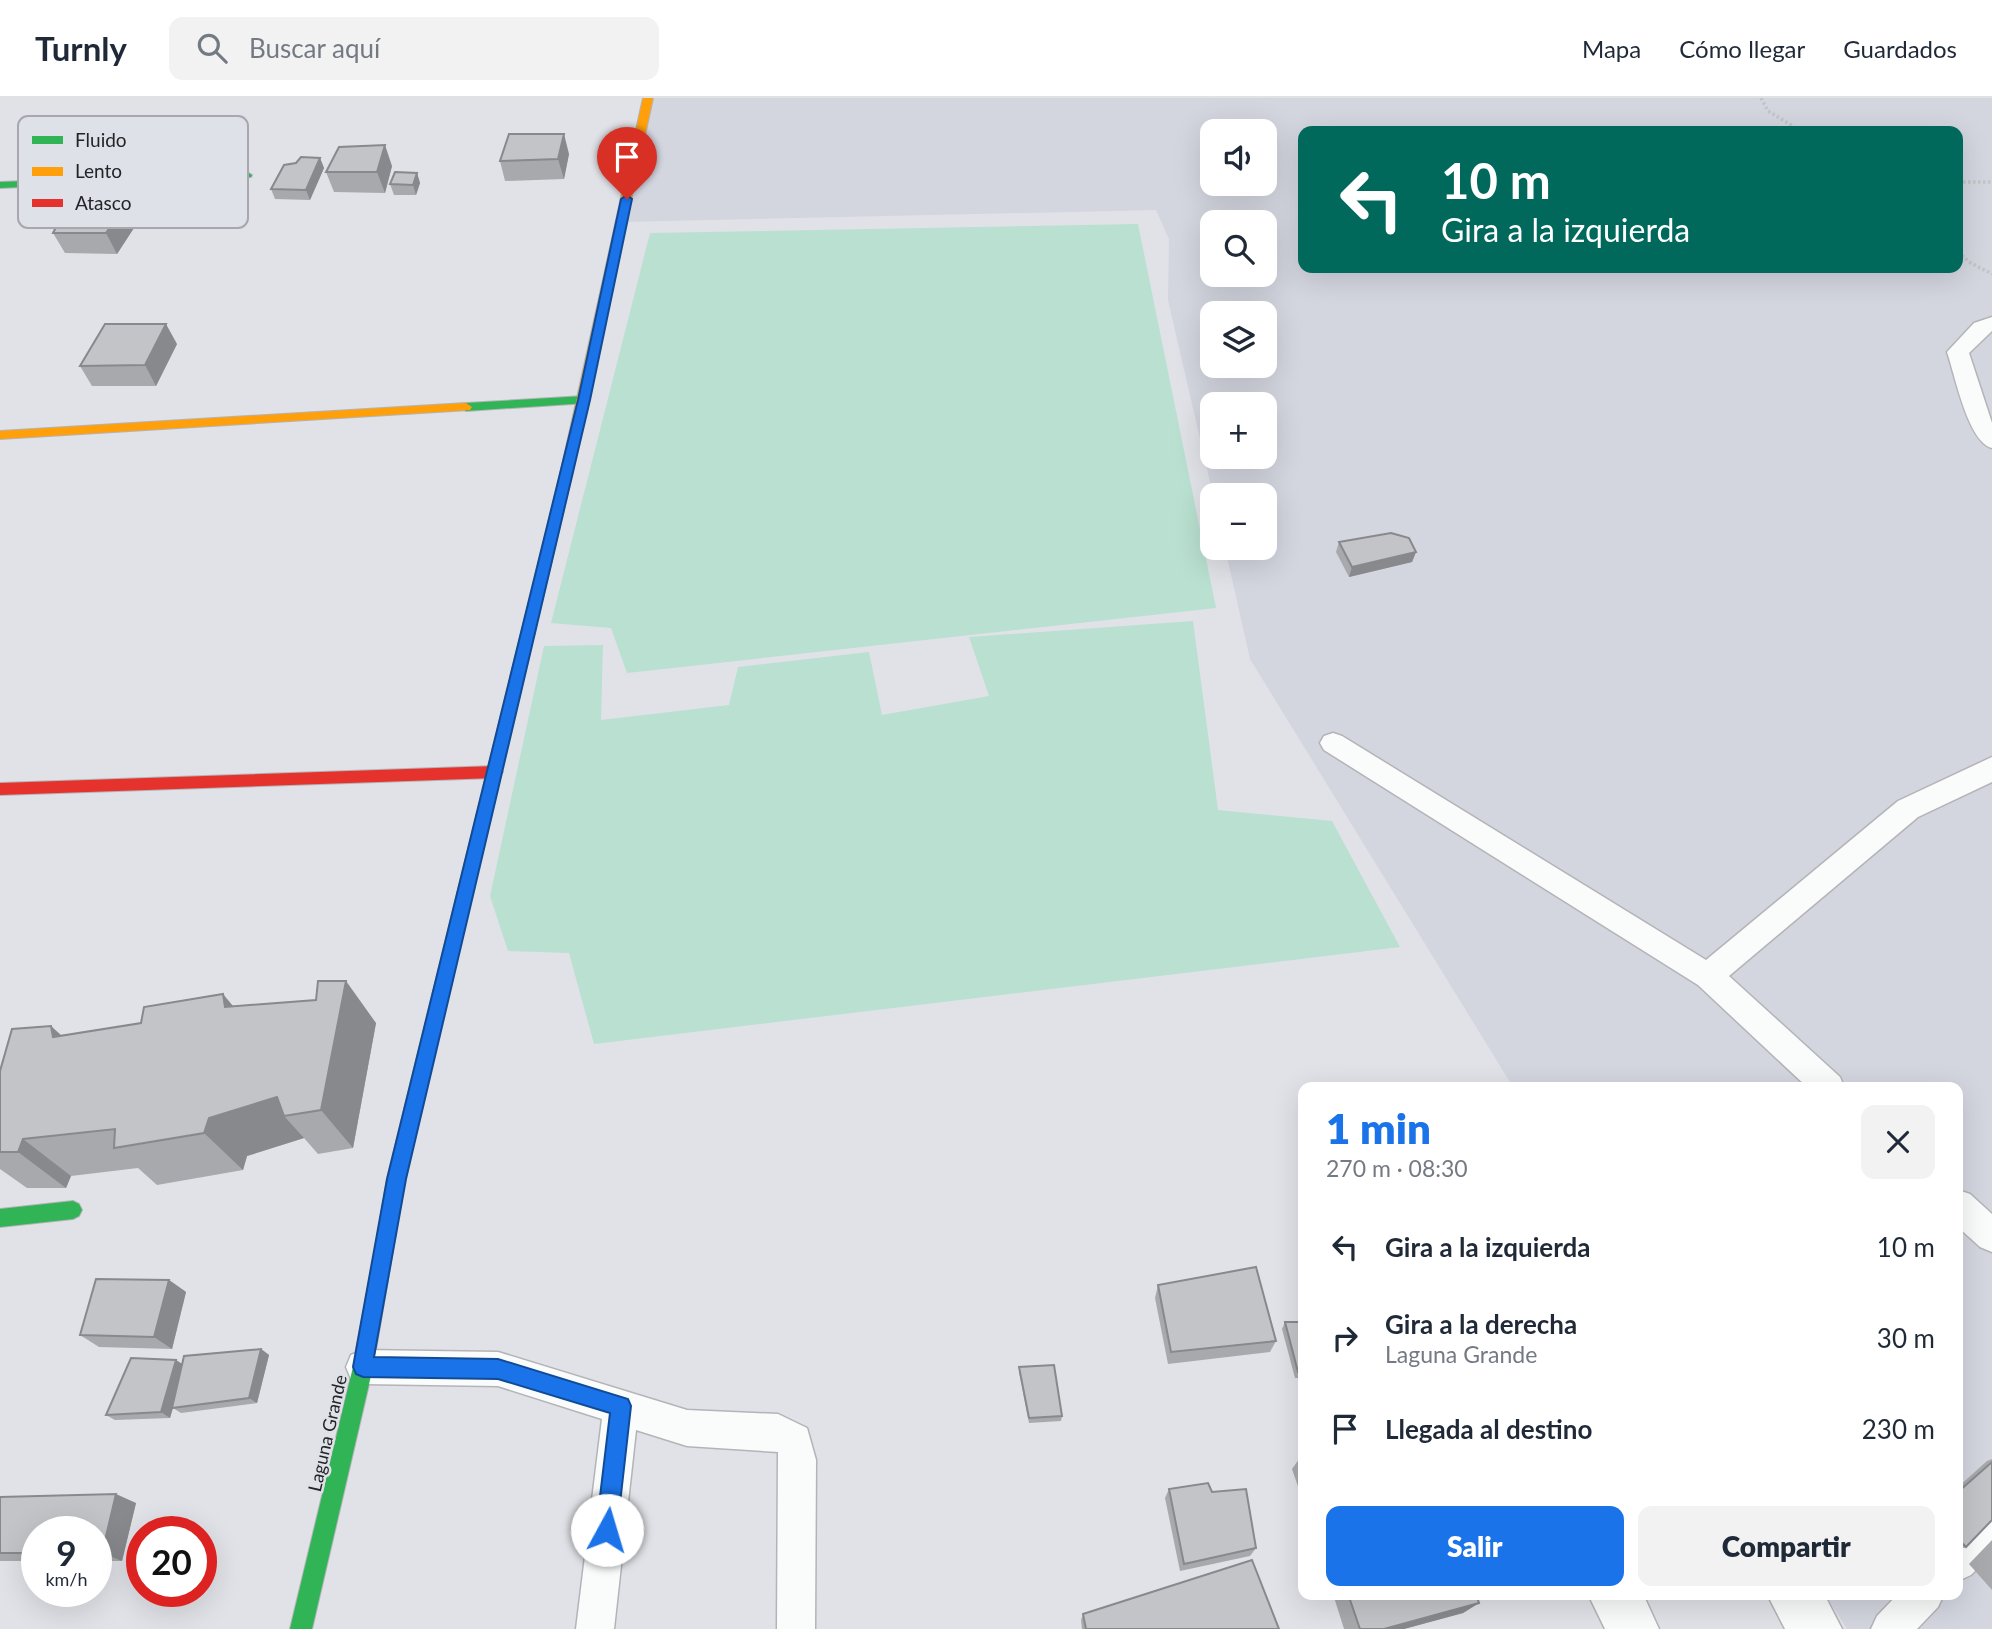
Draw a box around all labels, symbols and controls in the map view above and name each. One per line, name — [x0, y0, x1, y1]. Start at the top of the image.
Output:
search box — [169, 17, 659, 80]
text: Turnly — [35, 28, 127, 68]
icon: search — [193, 29, 231, 67]
text: Buscar aquí — [249, 32, 380, 64]
text: Mapa — [1582, 34, 1641, 63]
text: Cómo llegar — [1679, 34, 1805, 63]
text: Guardados — [1843, 34, 1957, 63]
legend — [18, 116, 248, 228]
map controls — [1200, 119, 1277, 560]
button: sound — [1200, 119, 1277, 196]
pin — [597, 127, 657, 199]
text: Fluido — [75, 128, 127, 151]
icon: arrive — [608, 138, 646, 176]
text: 10 m — [1441, 151, 1551, 209]
icon: left — [1326, 154, 1417, 245]
text: Lento — [75, 159, 122, 182]
text: Atasco — [75, 191, 131, 214]
button: search — [1200, 210, 1277, 287]
text: Gira a la izquierda — [1441, 210, 1690, 249]
button: layers — [1200, 301, 1277, 378]
button: + — [1200, 392, 1277, 469]
button: − — [1200, 483, 1277, 560]
text: 1 min — [1326, 1103, 1431, 1153]
button: close — [1861, 1105, 1935, 1179]
text: 270 m · 08:30 — [1326, 1154, 1468, 1182]
icon: left — [1326, 1228, 1364, 1266]
text: Gira a la izquierda — [1385, 1231, 1591, 1263]
text: 10 m — [1877, 1231, 1935, 1263]
text: Gira a la derecha — [1385, 1308, 1577, 1340]
icon: right — [1326, 1319, 1364, 1357]
text: 30 m — [1877, 1322, 1935, 1354]
text: Laguna Grande — [1385, 1340, 1537, 1368]
street label: Laguna Grande — [303, 1372, 351, 1494]
icon: arrive — [1326, 1410, 1364, 1448]
text: Llegada al destino — [1385, 1413, 1592, 1445]
text: 230 m — [1862, 1413, 1935, 1445]
position arrow — [570, 1493, 644, 1567]
button: Salir — [1326, 1506, 1624, 1586]
button: Compartir — [1638, 1506, 1935, 1586]
speed limit sign: 20 — [126, 1516, 217, 1607]
text: 9 — [56, 1531, 77, 1573]
text: km/h — [45, 1568, 88, 1590]

